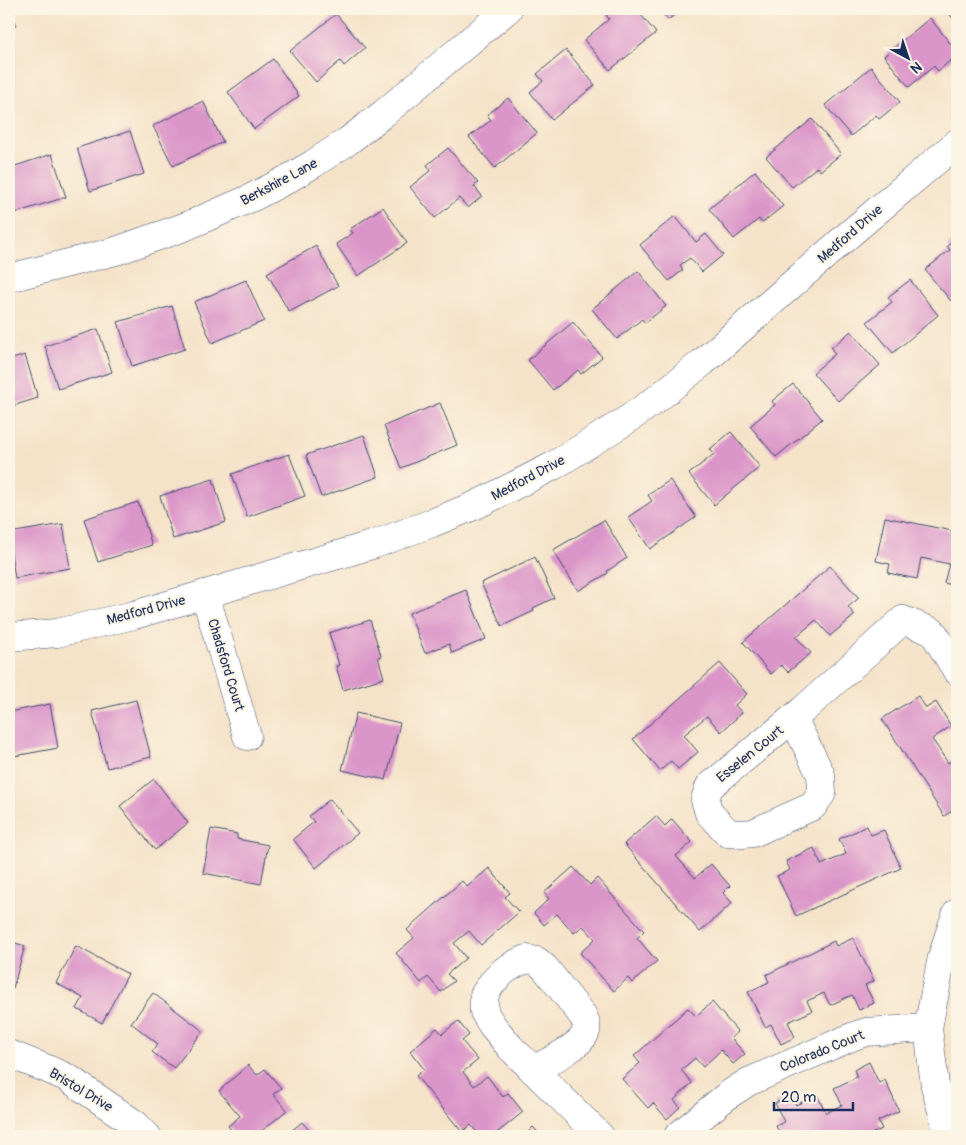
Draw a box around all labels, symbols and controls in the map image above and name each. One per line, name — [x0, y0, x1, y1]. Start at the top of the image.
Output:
north arrow — [884, 32, 934, 82]
text: N — [907, 58, 925, 77]
street label: Berkshire Lane — [238, 155, 320, 209]
street label: Medford Drive — [814, 201, 886, 267]
street label: Medford Drive — [488, 452, 568, 504]
street label: Medford Drive — [105, 591, 187, 629]
street label: Chadsford Court — [204, 617, 248, 714]
street label: Esselen Court — [713, 722, 787, 786]
street label: Colorado Court — [777, 1026, 867, 1076]
street label: Bristol Drive — [46, 1064, 116, 1116]
scale bar — [774, 1080, 852, 1112]
text: 20 m — [781, 1088, 816, 1107]

